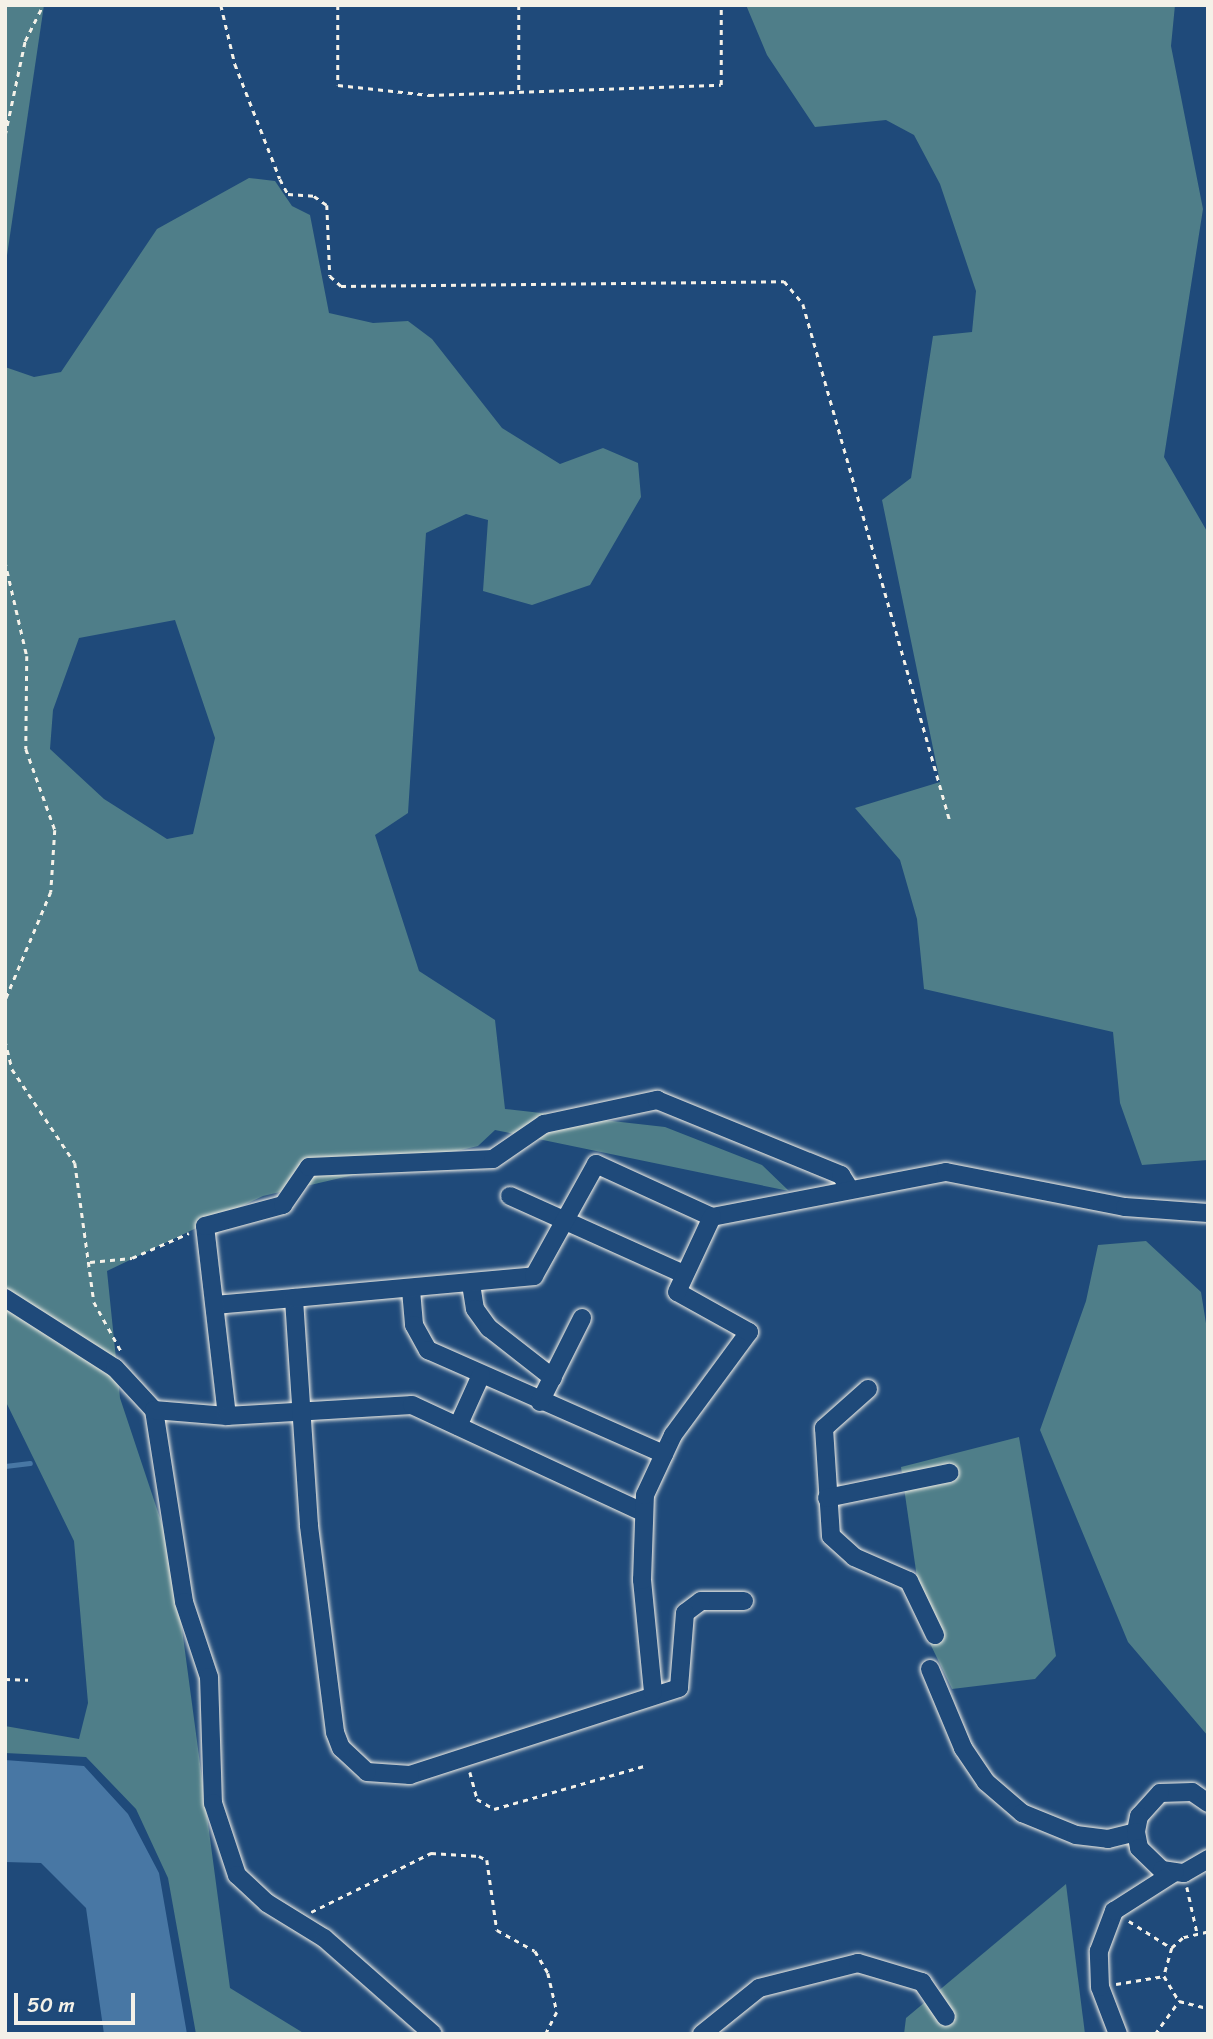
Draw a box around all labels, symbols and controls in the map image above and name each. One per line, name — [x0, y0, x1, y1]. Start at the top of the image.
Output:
scale bar — [18, 1980, 138, 2024]
text: 50 m — [27, 1986, 75, 2024]

